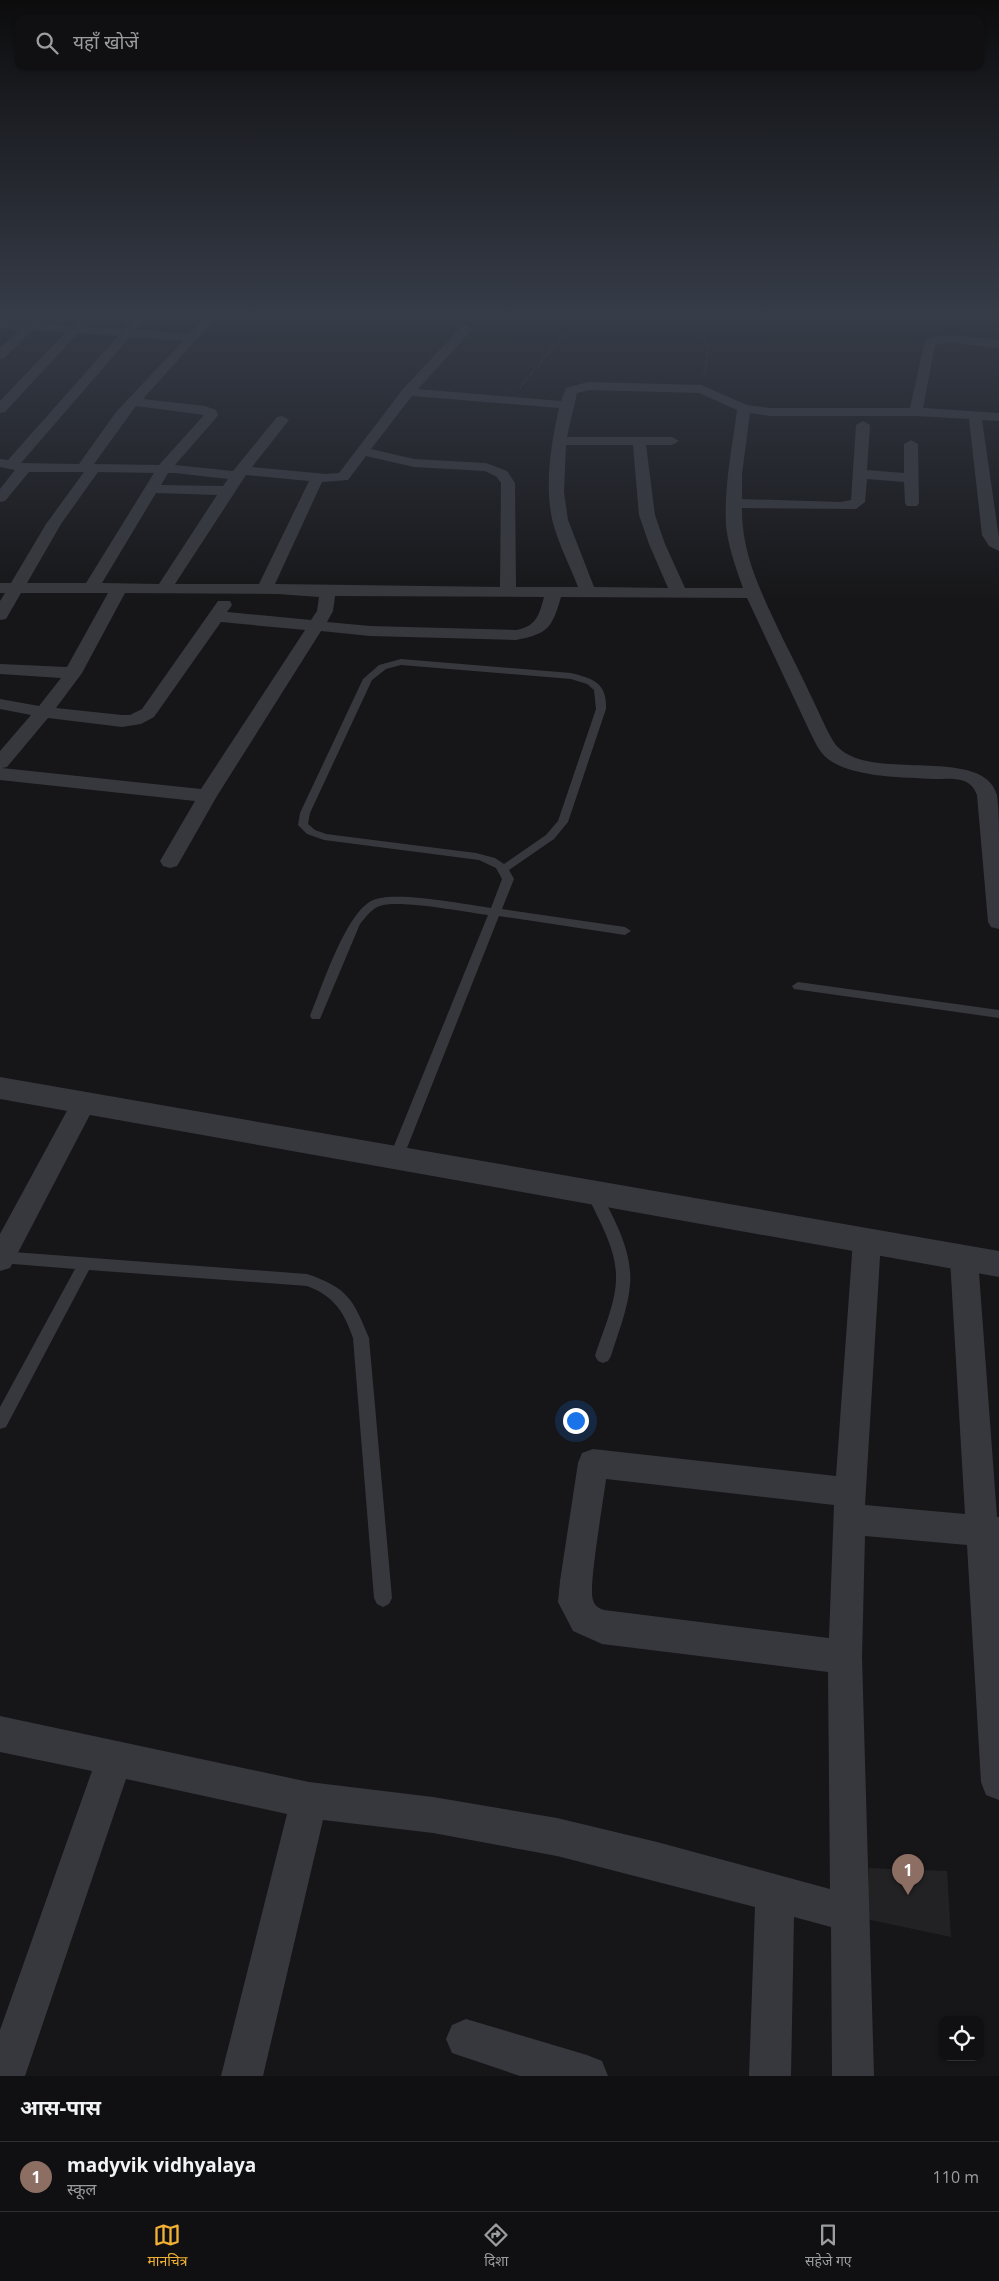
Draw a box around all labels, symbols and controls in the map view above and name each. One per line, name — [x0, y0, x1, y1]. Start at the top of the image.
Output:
search box — [15, 15, 984, 70]
icon: search — [33, 29, 61, 57]
text: यहाँ खोजें — [73, 29, 139, 55]
your location — [563, 1408, 589, 1434]
pin: 1 — [892, 1854, 924, 1895]
map controls — [939, 2016, 984, 2061]
button: locate — [939, 2016, 984, 2061]
text: आस-पास — [20, 2093, 101, 2121]
text: madyvik vidhyalaya — [67, 2152, 256, 2178]
text: 1 — [31, 2166, 41, 2188]
text: 110 m — [933, 2166, 979, 2188]
text: स्कूल — [67, 2178, 96, 2200]
tab: मानचित्र — [147, 2221, 187, 2272]
tab: दिशा — [482, 2221, 510, 2272]
tab: सहेजे गए — [805, 2221, 852, 2272]

